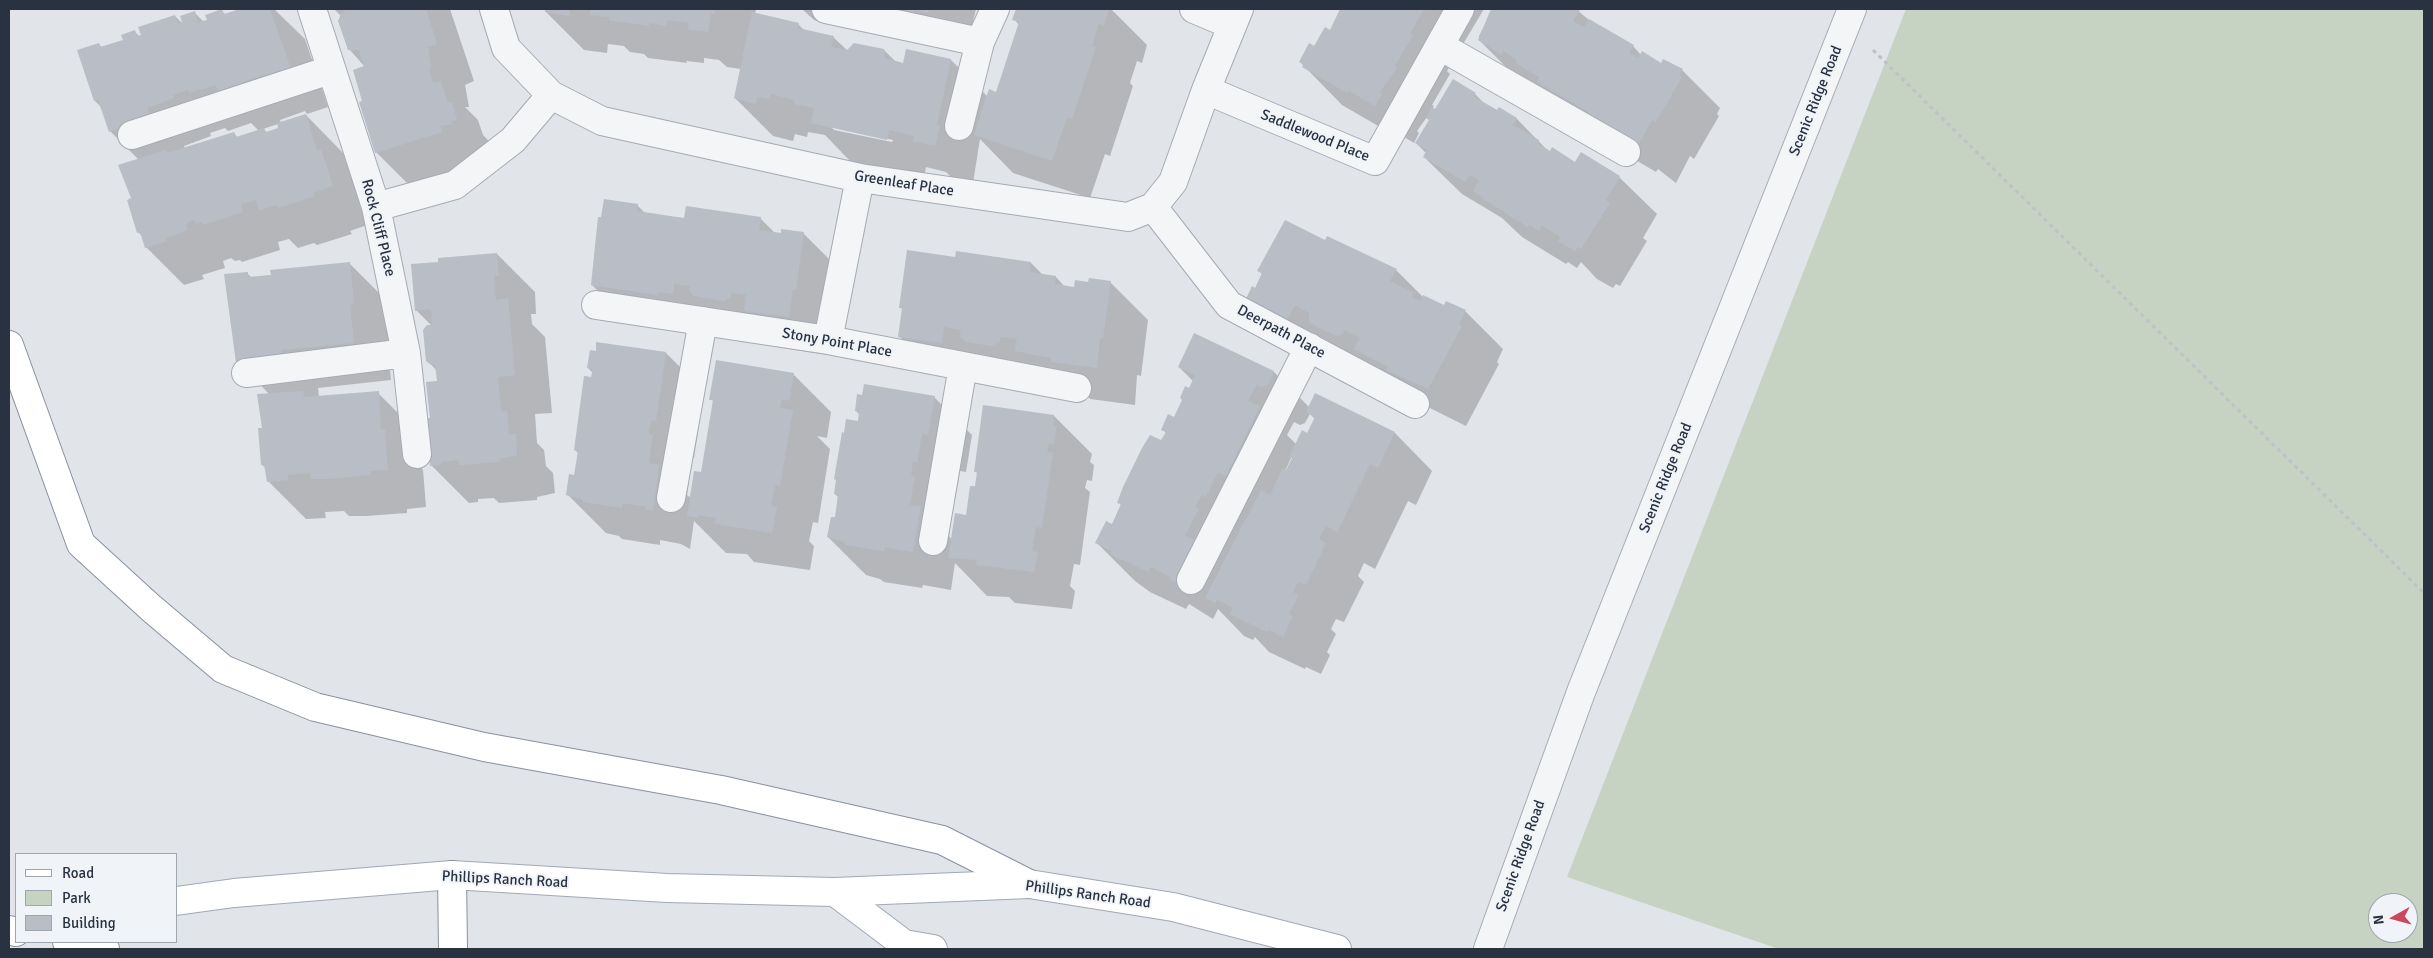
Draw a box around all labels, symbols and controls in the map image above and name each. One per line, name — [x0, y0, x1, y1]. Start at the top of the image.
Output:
street label: Scenic Ridge Road — [1786, 43, 1846, 159]
street label: Saddlewood Place — [1258, 106, 1372, 166]
street label: Greenleaf Place — [853, 167, 955, 201]
street label: Rock Cliff Place — [357, 177, 399, 279]
street label: Deerpath Place — [1234, 301, 1328, 363]
street label: Stony Point Place — [781, 324, 893, 362]
street label: Scenic Ridge Road — [1636, 420, 1696, 536]
street label: Scenic Ridge Road — [1492, 798, 1550, 914]
legend — [15, 853, 178, 943]
text: Road — [62, 864, 94, 882]
street label: Phillips Ranch Road — [441, 868, 569, 892]
street label: Phillips Ranch Road — [1024, 877, 1152, 913]
text: Park — [62, 889, 91, 907]
north arrow — [2368, 893, 2418, 943]
text: Building — [62, 914, 116, 932]
text: N — [2370, 914, 2388, 926]

